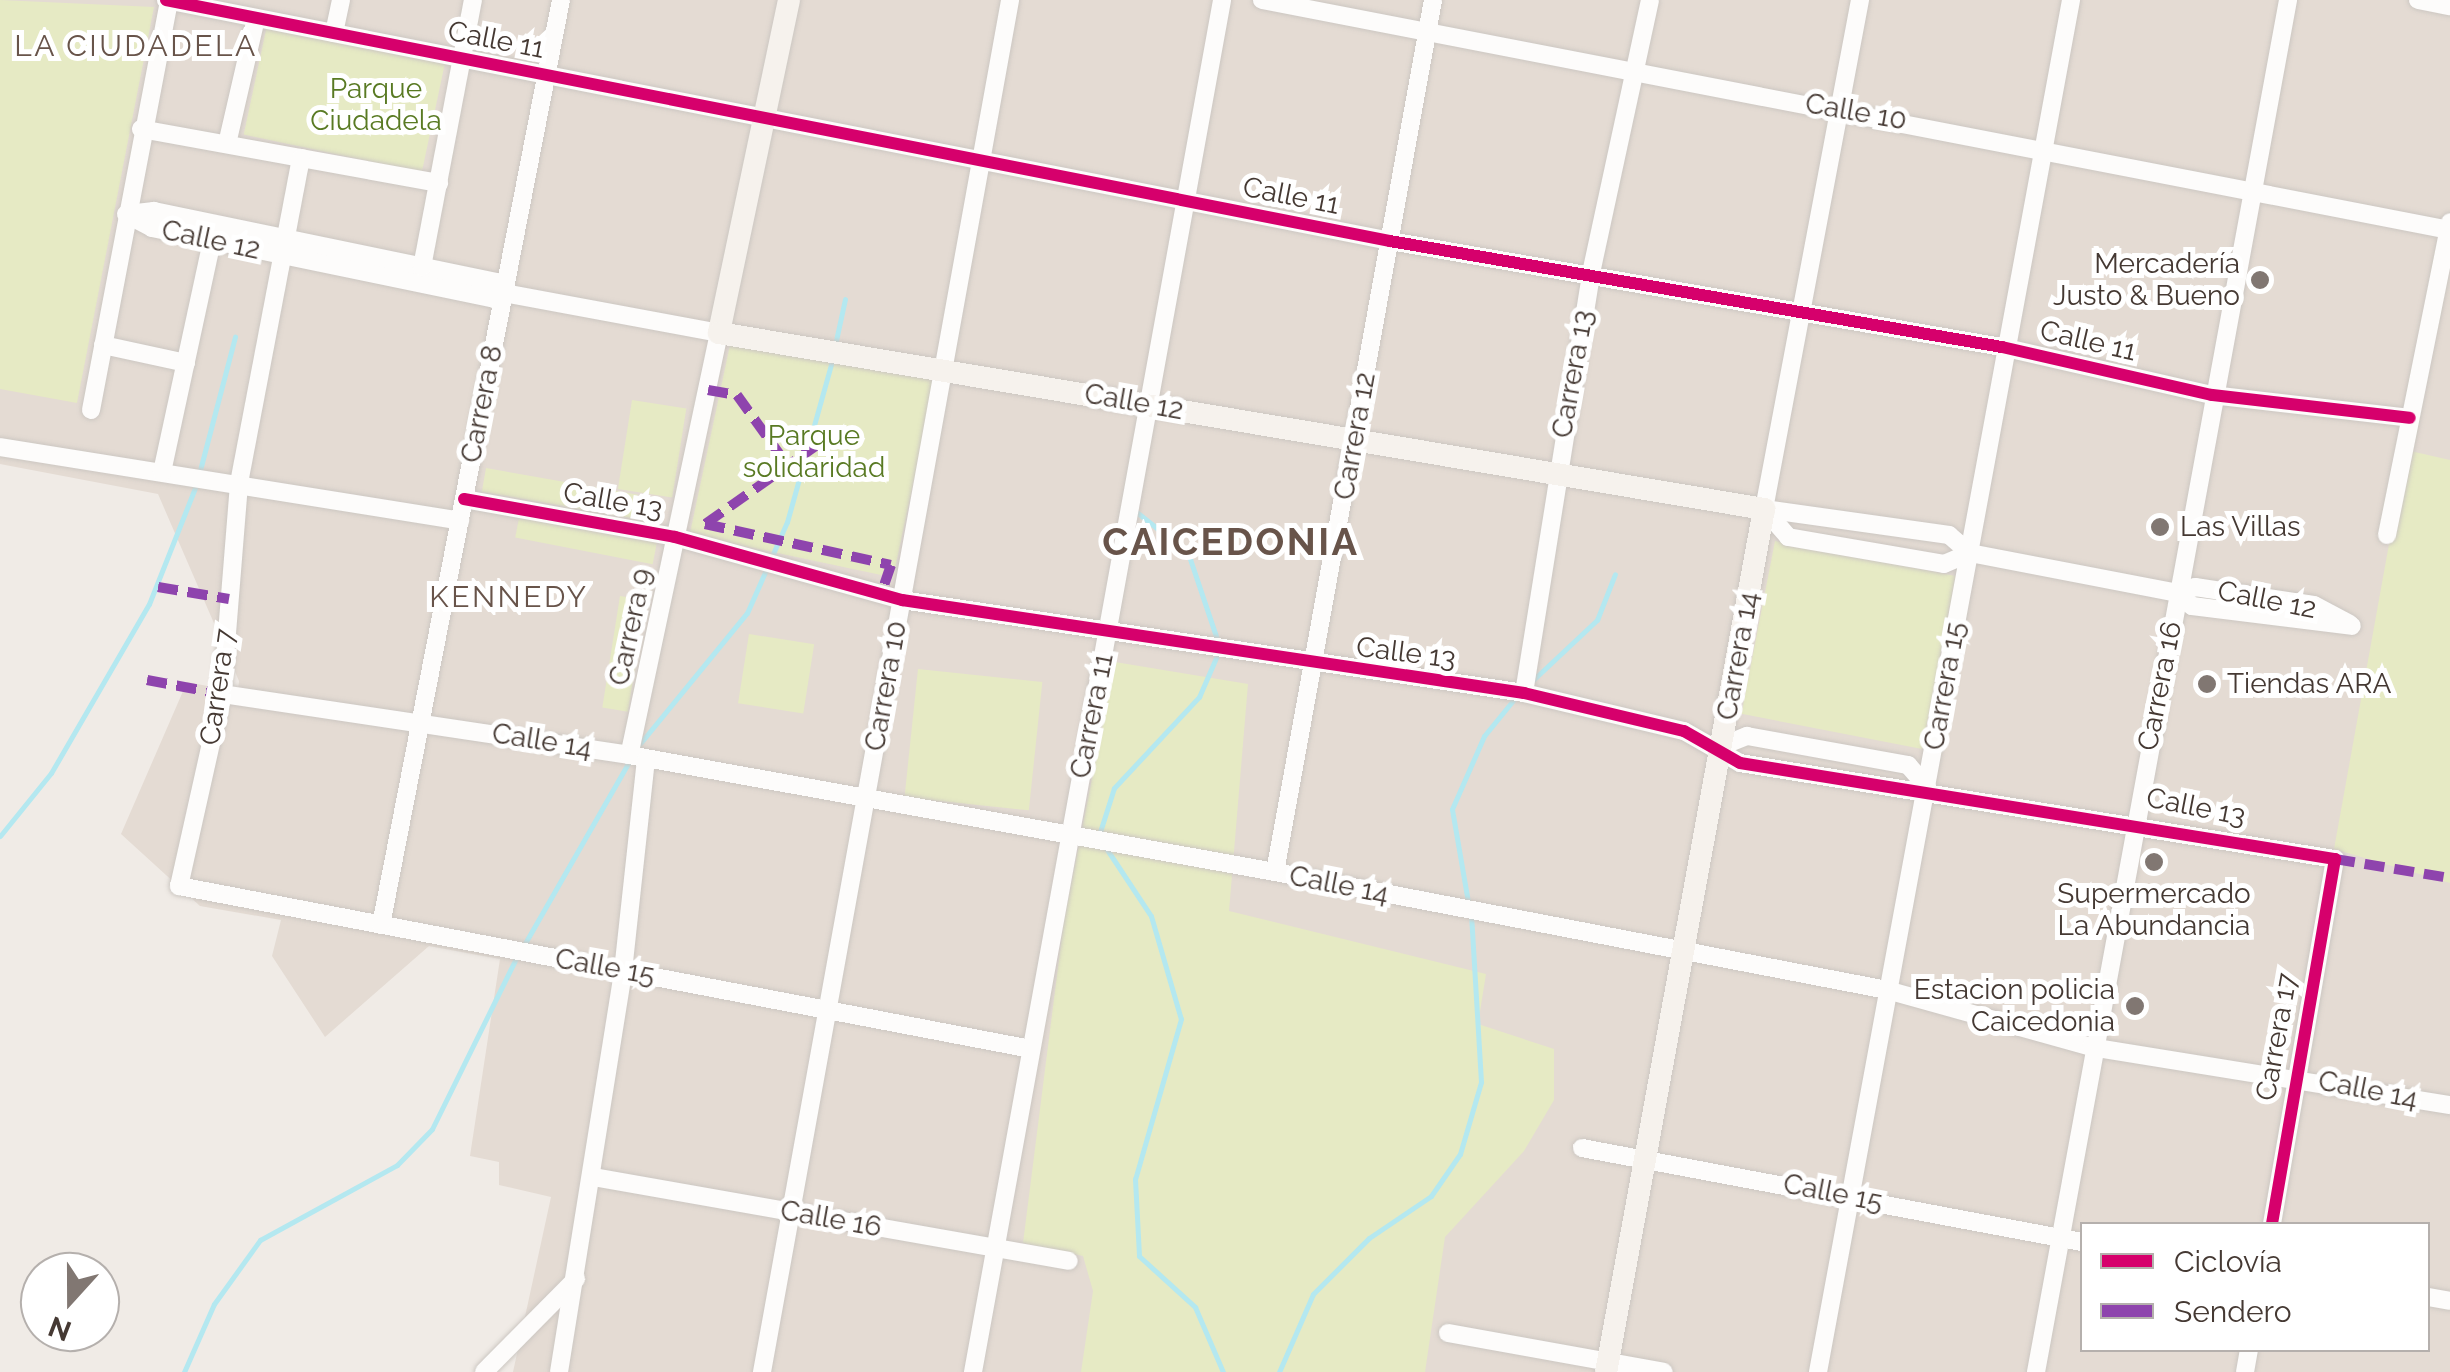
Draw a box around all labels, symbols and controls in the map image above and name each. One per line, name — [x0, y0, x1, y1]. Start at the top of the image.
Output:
street label: Calle 11 — [445, 14, 547, 66]
district label: LA CIUDADELA — [14, 28, 258, 64]
park label: Parque Ciudadela — [310, 72, 442, 138]
street label: Calle 10 — [1803, 87, 1909, 137]
street label: Calle 11 — [1240, 170, 1342, 222]
street label: Calle 12 — [159, 213, 263, 267]
place label: Mercadería Justo & Bueno — [2053, 247, 2240, 313]
marker: Mercadería Justo & Bueno — [2249, 269, 2271, 291]
street label: Carrera 13 — [1545, 307, 1601, 441]
street label: Calle 11 — [2037, 314, 2139, 368]
street label: Carrera 8 — [454, 342, 510, 466]
street label: Carrera 12 — [1327, 370, 1383, 502]
street label: Calle 12 — [1082, 377, 1186, 427]
park label: Parque solidaridad — [743, 419, 885, 485]
street label: Calle 13 — [561, 476, 665, 526]
place label: Las Villas — [2180, 510, 2301, 544]
marker: Las Villas — [2149, 516, 2171, 538]
district label: CAICEDONIA — [1102, 519, 1360, 565]
street label: Carrera 9 — [602, 565, 660, 689]
street label: Calle 12 — [2215, 574, 2319, 626]
district label: KENNEDY — [429, 579, 589, 615]
street label: Carrera 14 — [1710, 589, 1766, 723]
street label: Carrera 10 — [858, 618, 914, 754]
street label: Carrera 16 — [2131, 618, 2189, 754]
street label: Carrera 15 — [1917, 619, 1973, 753]
street label: Carrera 7 — [193, 627, 243, 747]
street label: Calle 13 — [1354, 630, 1458, 676]
street label: Carrera 11 — [1063, 651, 1121, 781]
place label: Tiendas ARA — [2227, 667, 2392, 701]
marker: Tiendas ARA — [2196, 673, 2218, 695]
street label: Calle 14 — [490, 717, 594, 765]
street label: Calle 13 — [2144, 781, 2248, 833]
marker: Supermercado La Abundancia — [2143, 851, 2165, 873]
street label: Calle 14 — [1286, 859, 1392, 911]
place label: Supermercado La Abundancia — [2057, 877, 2251, 943]
street label: Calle 15 — [553, 942, 657, 992]
street label: Carrera 17 — [2249, 971, 2305, 1103]
place label: Estacion policia Caicedonia — [1914, 973, 2115, 1039]
marker: Estacion policia Caicedonia — [2124, 995, 2146, 1017]
street label: Calle 14 — [2315, 1064, 2421, 1116]
street label: Calle 15 — [1780, 1167, 1886, 1219]
street label: Calle 16 — [778, 1194, 884, 1244]
legend — [2080, 1222, 2430, 1352]
text: Ciclovía — [2174, 1244, 2282, 1279]
north arrow — [20, 1252, 120, 1352]
text: Sendero — [2174, 1294, 2291, 1329]
text: N — [44, 1309, 76, 1348]

